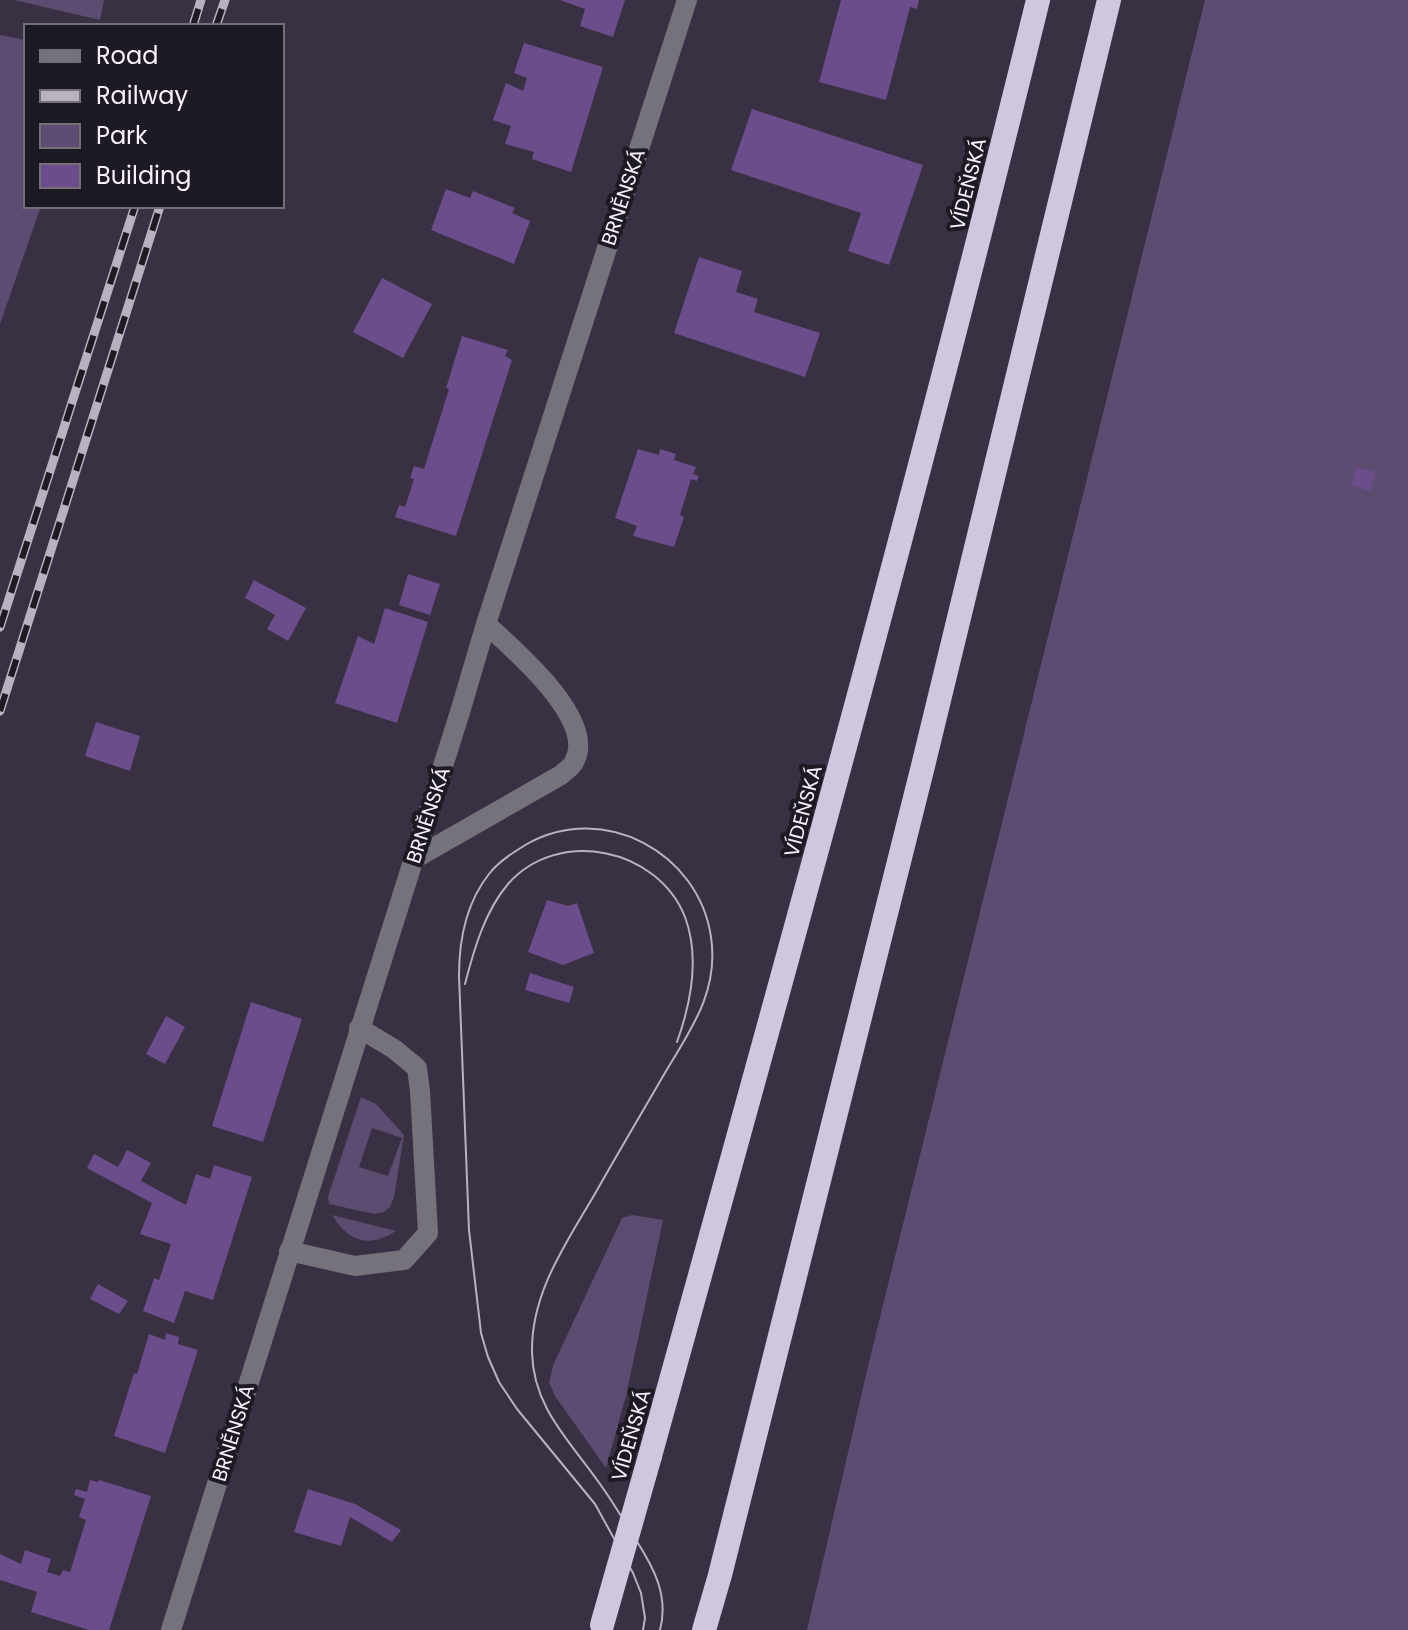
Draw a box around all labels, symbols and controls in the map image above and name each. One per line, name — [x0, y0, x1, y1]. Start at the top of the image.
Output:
legend — [24, 24, 284, 208]
text: Road — [96, 39, 158, 72]
text: Railway — [96, 79, 189, 112]
text: Park — [96, 119, 148, 152]
street label: VÍDEŇSKÁ — [943, 135, 993, 233]
street label: BRNĚNSKÁ — [594, 145, 652, 249]
text: Building — [96, 159, 192, 192]
street label: VÍDEŇSKÁ — [777, 762, 829, 860]
street label: BRNĚNSKÁ — [399, 763, 457, 867]
street label: BRNĚNSKÁ — [205, 1381, 261, 1485]
street label: VÍDEŇSKÁ — [605, 1386, 657, 1484]

